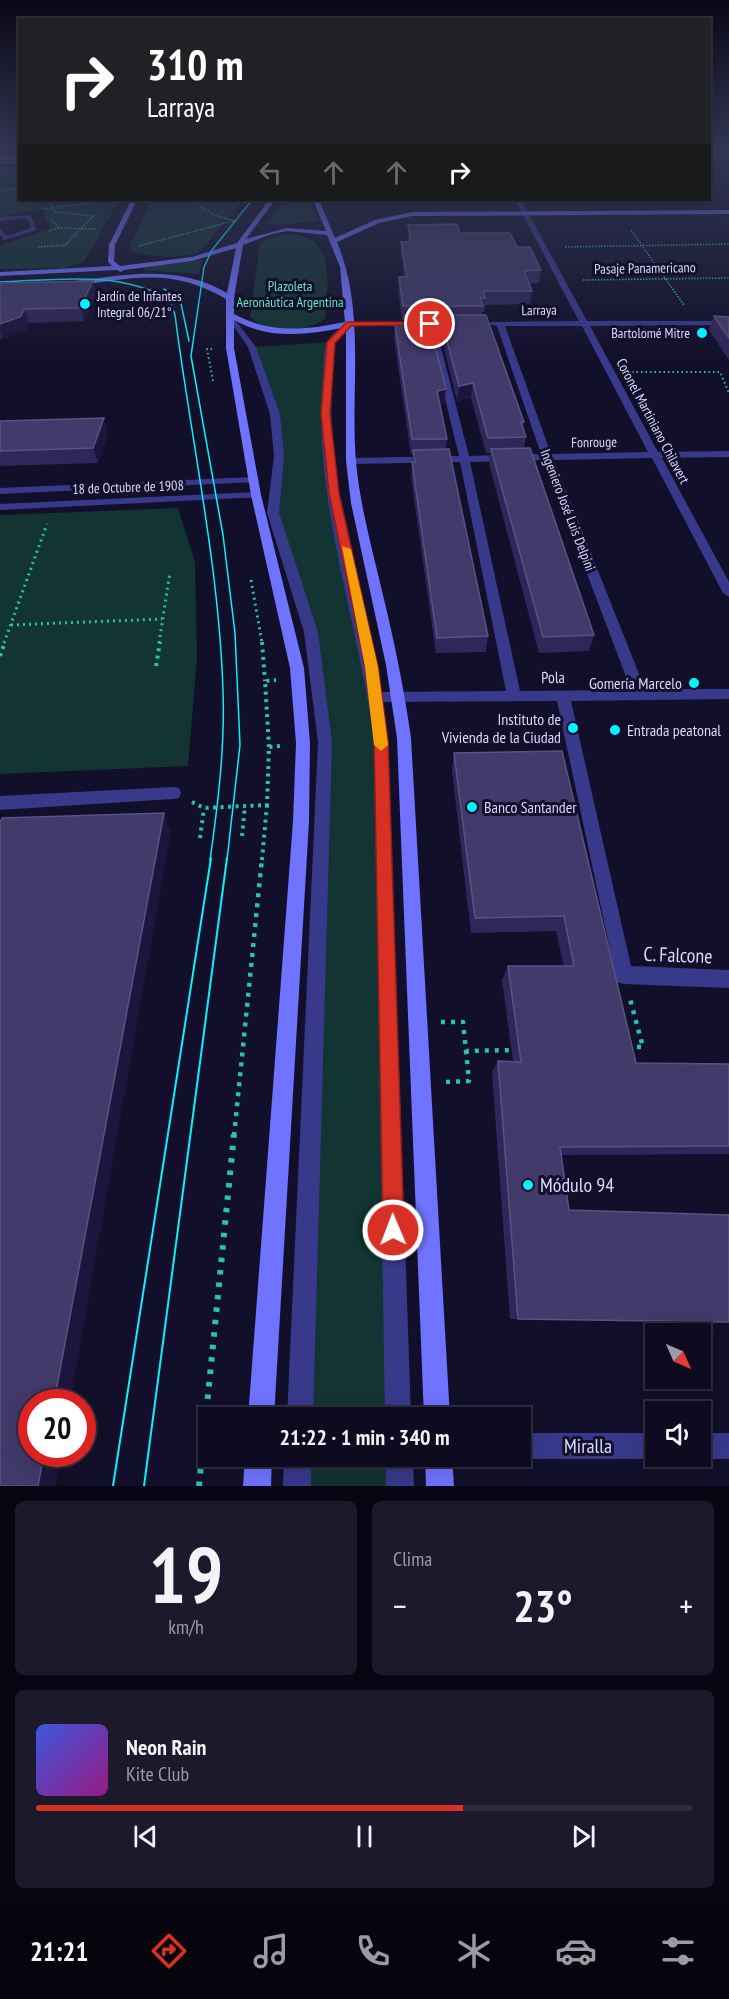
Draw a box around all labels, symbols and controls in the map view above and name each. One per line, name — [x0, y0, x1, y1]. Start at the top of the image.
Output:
text: 310 m — [147, 37, 244, 92]
icon: right — [48, 42, 126, 120]
text: Larraya — [147, 90, 215, 124]
icon: left — [254, 156, 287, 189]
icon: ahead — [317, 156, 350, 189]
icon: ahead — [380, 156, 413, 189]
icon: right — [443, 156, 476, 189]
street label: Pasaje Panamericano — [594, 258, 696, 278]
park label: Plazoleta Aeronáutica Argentina — [236, 277, 344, 311]
place label: Jardín de Infantes Integral 06/21° — [96, 287, 182, 321]
marker: Jardín de Infantes Integral 06/21° — [78, 297, 92, 311]
pin — [404, 298, 455, 349]
street label: Larraya — [521, 301, 557, 319]
icon: arrive — [413, 307, 446, 340]
place label: Bartolomé Mitre — [611, 324, 690, 342]
marker: Bartolomé Mitre — [695, 326, 709, 340]
street label: Coronel Martiniano Chilavert — [612, 355, 694, 487]
street label: Fonrouge — [571, 433, 617, 451]
street label: Ingeniero José Luis Delpini — [536, 447, 600, 573]
street label: 18 de Octubre de 1908 — [72, 476, 184, 498]
street label: Pola — [541, 667, 565, 687]
place label: Gomería Marcelo — [589, 673, 682, 693]
marker: Gomería Marcelo — [687, 676, 701, 690]
place label: Instituto de Vivienda de la Ciudad — [441, 709, 561, 747]
place label: Entrada peatonal — [627, 720, 721, 740]
marker: Instituto de Vivienda de la Ciudad — [566, 721, 580, 735]
marker: Entrada peatonal — [608, 723, 622, 737]
place label: Banco Santander — [484, 797, 577, 817]
marker: Banco Santander — [465, 800, 479, 814]
street label: C. Falcone — [643, 941, 713, 969]
place label: Módulo 94 — [540, 1172, 614, 1198]
marker: Módulo 94 — [521, 1178, 535, 1192]
position arrow — [361, 1198, 425, 1262]
north arrow — [645, 1323, 711, 1389]
map controls — [645, 1323, 711, 1467]
speed limit sign: 20 — [18, 1389, 96, 1467]
button: sound — [645, 1401, 711, 1467]
text: 21:22 · 1 min · 340 m — [279, 1423, 450, 1451]
street label: Miralla — [564, 1433, 612, 1459]
text: 19 — [149, 1524, 223, 1625]
text: Clima — [393, 1546, 432, 1572]
text: 23° — [513, 1576, 573, 1634]
text: − — [393, 1584, 407, 1627]
text: + — [679, 1584, 693, 1627]
text: km/h — [168, 1614, 204, 1640]
text: Neon Rain — [126, 1733, 206, 1761]
text: Kite Club — [126, 1761, 189, 1787]
icon: previous — [129, 1820, 162, 1853]
icon: pause — [348, 1820, 381, 1853]
icon: next — [567, 1820, 600, 1853]
icon: directions — [148, 1930, 190, 1972]
icon: music — [250, 1930, 292, 1972]
icon: phone — [352, 1930, 394, 1972]
icon: climate — [453, 1930, 495, 1972]
icon: car — [555, 1930, 597, 1972]
icon: filters — [657, 1930, 699, 1972]
text: 21:21 — [30, 1934, 88, 1968]

